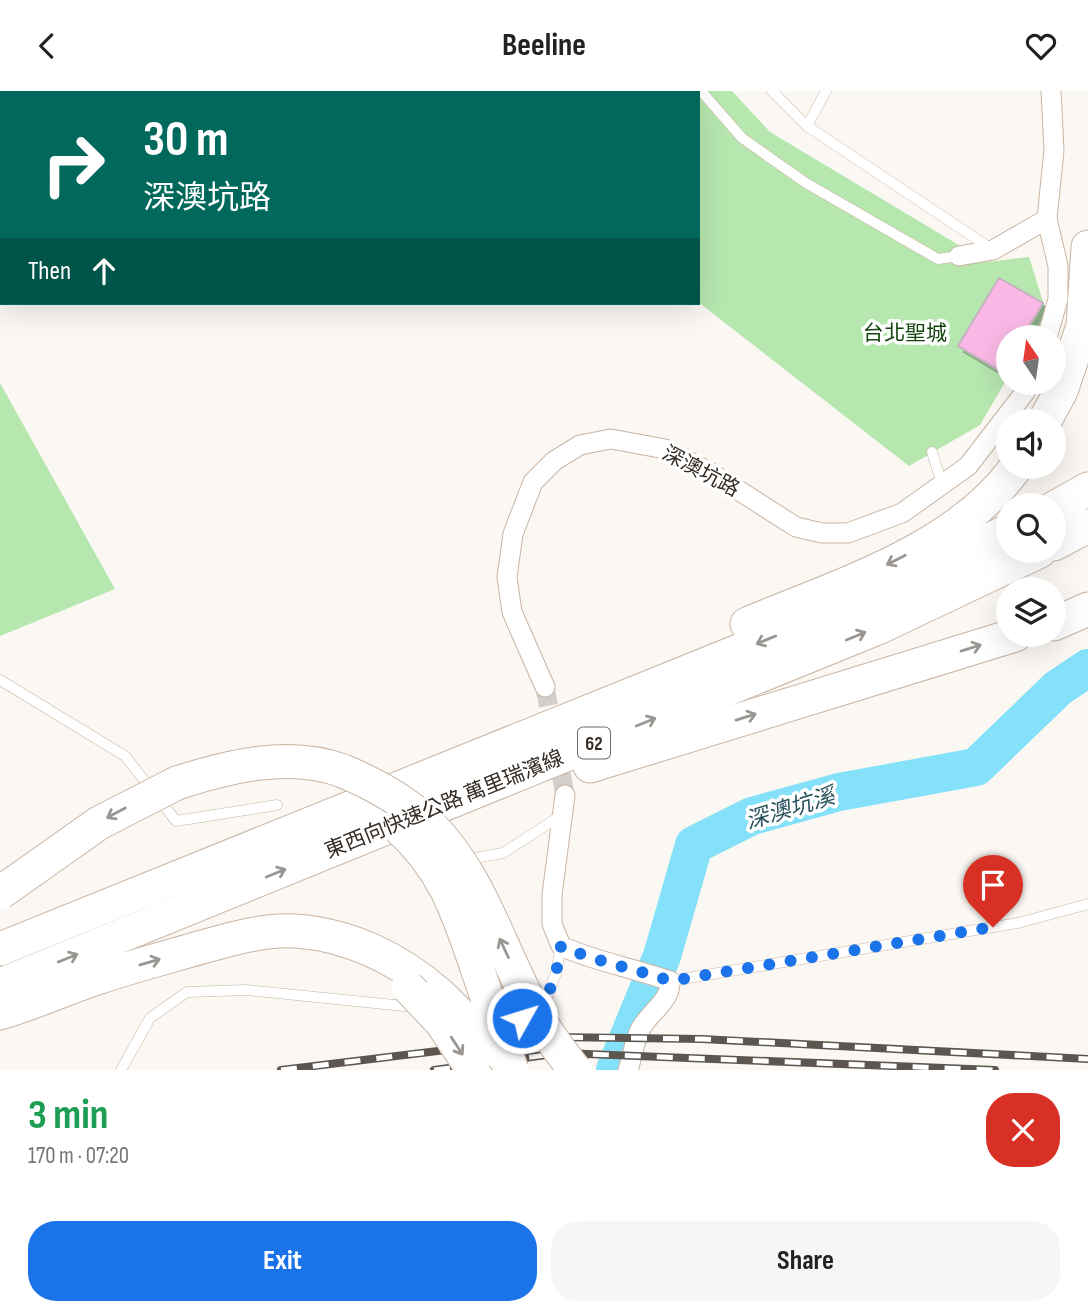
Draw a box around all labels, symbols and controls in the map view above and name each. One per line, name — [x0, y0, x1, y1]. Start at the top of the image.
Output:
text: Beeline — [502, 26, 586, 65]
icon: back — [28, 27, 66, 65]
icon: heart — [1022, 27, 1060, 65]
text: 30 m — [143, 111, 228, 170]
icon: right — [28, 119, 119, 210]
text: 深澳坑路 — [143, 179, 271, 218]
icon: ahead — [85, 252, 123, 290]
text: Then — [28, 256, 71, 287]
park label: 台北聖城 — [863, 321, 947, 346]
north arrow — [996, 325, 1066, 395]
map controls — [996, 325, 1066, 647]
button: sound — [996, 409, 1066, 479]
street label: 深澳坑路 — [658, 441, 744, 502]
button: search — [996, 493, 1066, 563]
one-way arrow — [886, 553, 907, 567]
button: layers — [996, 577, 1066, 647]
one-way arrow — [845, 629, 867, 642]
one-way arrow — [756, 634, 778, 647]
one-way arrow — [960, 641, 982, 654]
one-way arrow — [735, 710, 757, 723]
one-way arrow — [634, 715, 656, 728]
road number: 62 — [578, 727, 610, 758]
street label: 東西向快速公路 萬里瑞濱線 — [321, 745, 567, 864]
water label: 深澳坑溪 — [742, 781, 841, 836]
one-way arrow — [107, 806, 127, 820]
pin — [963, 855, 1023, 927]
one-way arrow — [265, 865, 287, 878]
icon: arrive — [974, 866, 1012, 904]
one-way arrow — [496, 938, 510, 959]
one-way arrow — [56, 950, 78, 963]
one-way arrow — [139, 954, 161, 967]
position arrow — [485, 981, 559, 1055]
one-way arrow — [450, 1036, 464, 1055]
text: 3 min — [28, 1090, 108, 1141]
button: close — [986, 1093, 1060, 1167]
text: 170 m · 07:20 — [28, 1142, 129, 1170]
button: Exit — [28, 1221, 537, 1301]
button: Share — [551, 1221, 1060, 1301]

